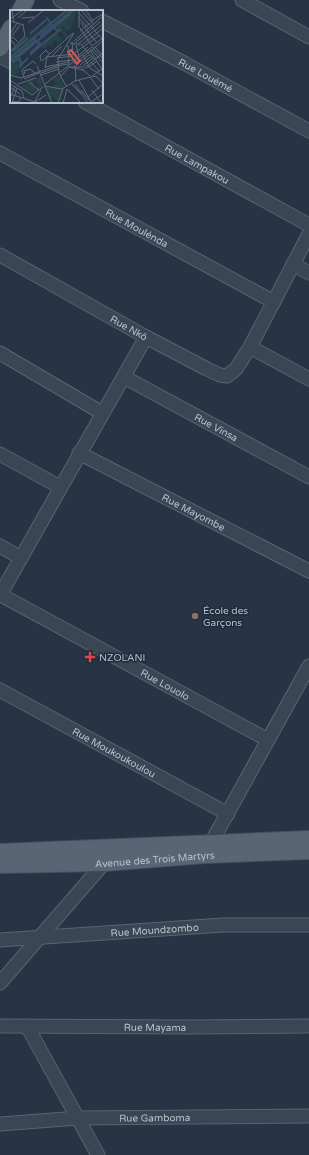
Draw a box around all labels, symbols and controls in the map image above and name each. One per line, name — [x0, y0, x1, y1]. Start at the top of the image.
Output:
inset map — [10, 10, 103, 103]
street label: Rue Louémé — [176, 56, 235, 96]
street label: Rue Lampakou — [162, 142, 231, 187]
street label: Rue Moulénda — [103, 207, 170, 250]
street label: Rue Nkô — [108, 313, 149, 344]
street label: Rue Vinsa — [192, 411, 240, 444]
street label: Rue Mayombe — [160, 492, 227, 534]
place label: École des Garçons — [203, 605, 248, 629]
marker: École des Garçons — [190, 611, 200, 621]
marker: NZOLANI — [84, 651, 96, 663]
place label: NZOLANI — [99, 652, 145, 664]
street label: Rue Louolo — [138, 667, 192, 703]
street label: Rue Moukoukoulou — [70, 725, 157, 780]
street label: Avenue des Trois Martyrs — [95, 850, 215, 870]
street label: Rue Moundzombo — [110, 922, 199, 940]
street label: Rue Mayama — [124, 1022, 186, 1034]
street label: Rue Gamboma — [119, 1112, 190, 1125]

